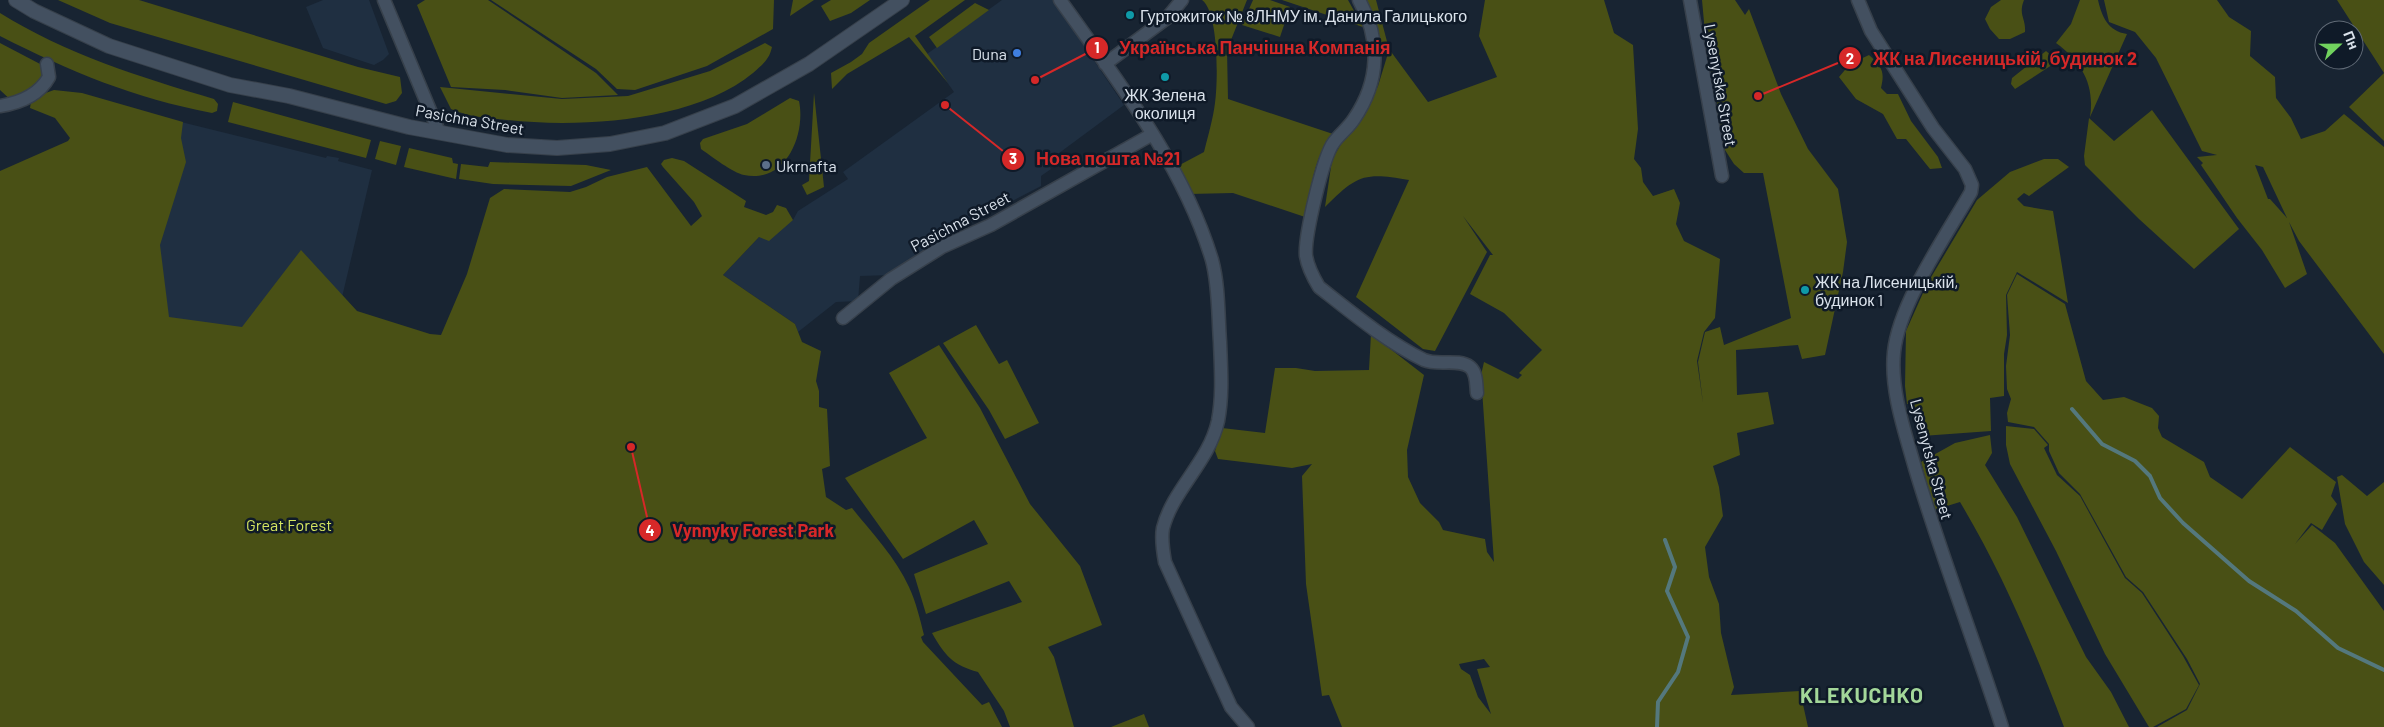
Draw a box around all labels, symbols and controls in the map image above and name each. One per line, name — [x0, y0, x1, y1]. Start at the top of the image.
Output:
place label: Гуртожиток № 8ЛНМУ ім. Данила Галицького — [1140, 6, 1467, 25]
marker: Гуртожиток № 8ЛНМУ ім. Данила Галицького — [1124, 9, 1136, 21]
north arrow — [2314, 20, 2364, 70]
street label: Lysenytska Street — [1701, 22, 1741, 148]
text: Пн — [2340, 28, 2363, 52]
callout: Українська Панчішна Компанія — [1085, 31, 1401, 64]
text: Українська Панчішна Компанія — [1119, 36, 1391, 58]
text: 1 — [1094, 38, 1100, 56]
callout: ЖК на Лисеницькій, будинок 2 — [1838, 42, 2147, 75]
place label: Duna — [972, 44, 1007, 63]
marker: Duna — [1011, 47, 1023, 59]
text: ЖК на Лисеницькій, будинок 2 — [1872, 47, 2137, 69]
text: 2 — [1846, 49, 1854, 67]
marker: ЖК Зелена околиця — [1159, 71, 1171, 83]
place label: ЖК Зелена околиця — [1124, 85, 1206, 122]
street label: Pasichna Street — [414, 100, 526, 138]
callout: Нова пошта №21 — [1001, 143, 1190, 176]
text: Нова пошта №21 — [1036, 147, 1180, 169]
text: 3 — [1009, 149, 1017, 167]
place label: Ukrnafta — [776, 156, 837, 175]
marker: Ukrnafta — [760, 159, 772, 171]
street label: Pasichna Street — [907, 187, 1013, 255]
place label: ЖК на Лисеницькій, будинок 1 — [1815, 272, 1959, 309]
marker: ЖК на Лисеницькій, будинок 1 — [1799, 284, 1811, 296]
street label: Lysenytska Street — [1907, 397, 1957, 521]
callout: Vynnyky Forest Park — [637, 514, 844, 547]
park label: Great Forest — [246, 515, 332, 534]
text: Vynnyky Forest Park — [672, 519, 834, 541]
text: 4 — [645, 521, 655, 539]
district label: KLEKUCHKO — [1800, 682, 1924, 707]

